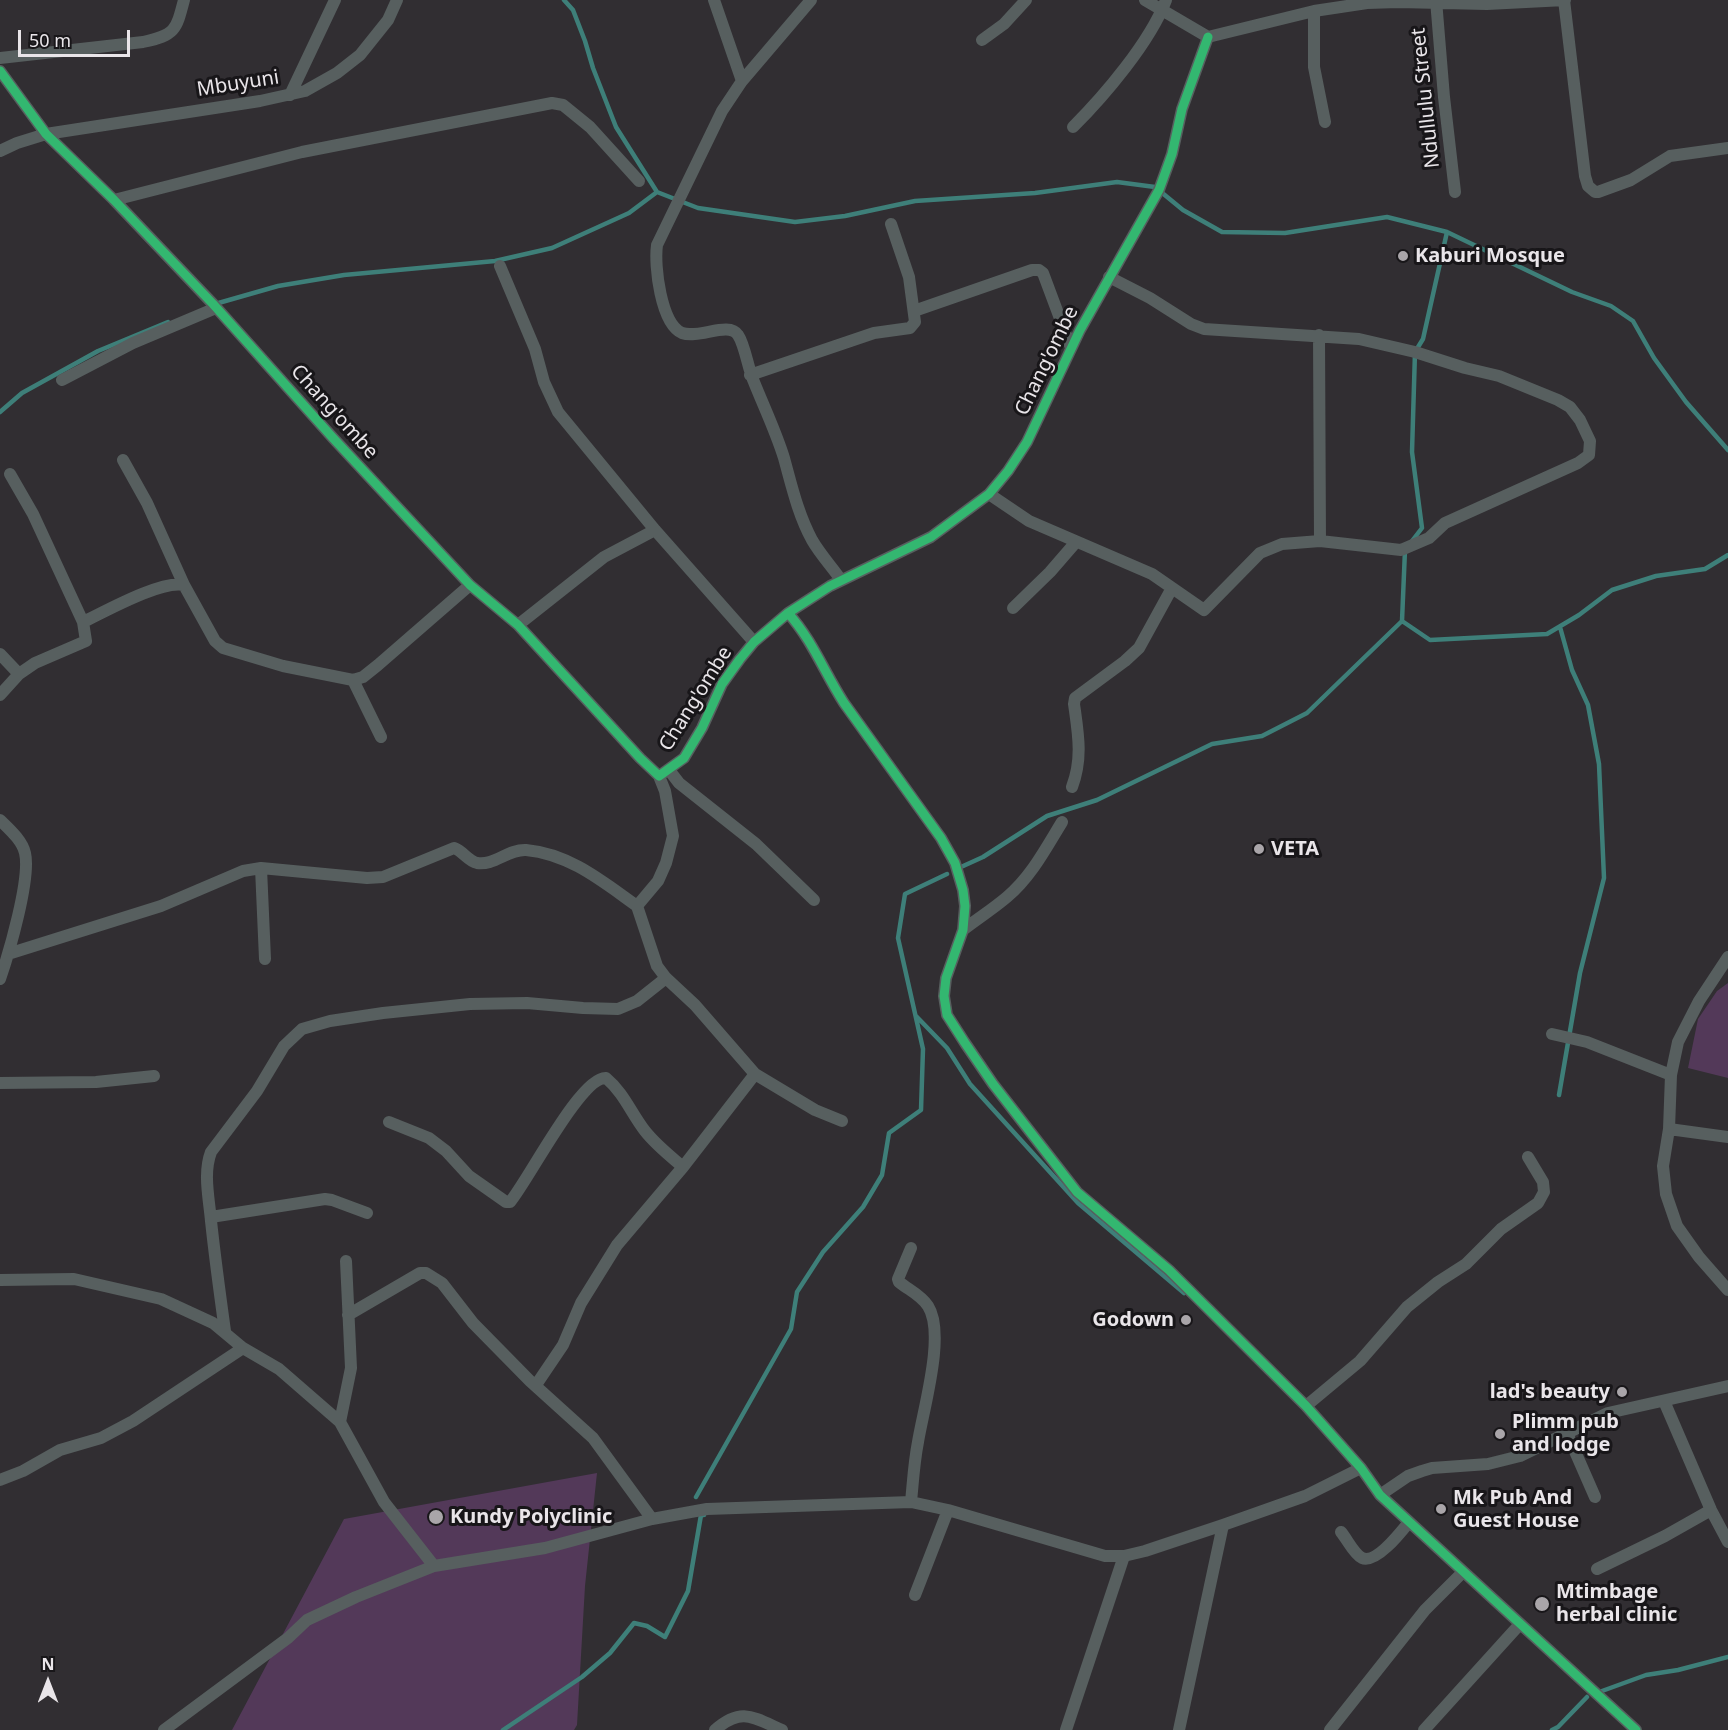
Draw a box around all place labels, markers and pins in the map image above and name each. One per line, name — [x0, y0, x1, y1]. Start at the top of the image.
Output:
place label: Kaburi Mosque — [1415, 244, 1565, 268]
marker: Kaburi Mosque — [1396, 249, 1410, 263]
place label: VETA — [1271, 837, 1319, 861]
marker: VETA — [1252, 842, 1266, 856]
place label: Godown — [1092, 1308, 1174, 1332]
marker: Godown — [1179, 1313, 1193, 1327]
place label: lad's beauty — [1490, 1380, 1610, 1404]
marker: lad's beauty — [1615, 1385, 1629, 1399]
place label: Plimm pub and lodge — [1512, 1410, 1619, 1457]
marker: Plimm pub and lodge — [1493, 1427, 1507, 1441]
place label: Mk Pub And Guest House — [1453, 1486, 1579, 1533]
marker: Mk Pub And Guest House — [1434, 1502, 1448, 1516]
place label: Kundy Polyclinic — [450, 1505, 612, 1529]
marker: Kundy Polyclinic — [427, 1508, 445, 1526]
place label: Mtimbage herbal clinic — [1556, 1580, 1677, 1627]
marker: Mtimbage herbal clinic — [1533, 1595, 1551, 1613]

